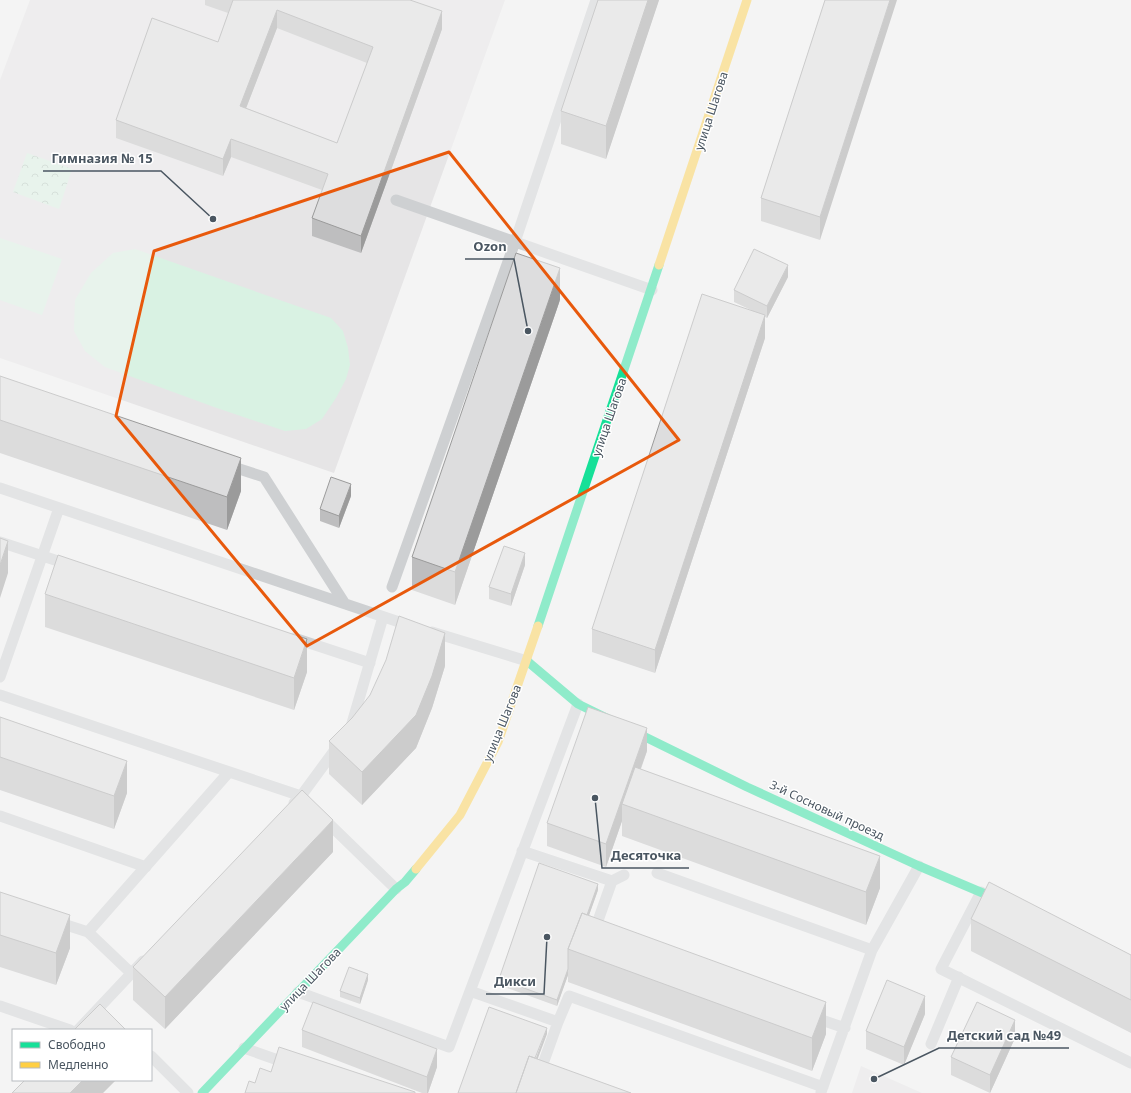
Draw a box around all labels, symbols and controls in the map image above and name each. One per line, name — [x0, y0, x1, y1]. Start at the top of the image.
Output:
street label: улица Шагова — [690, 69, 732, 153]
callout: Гимназия № 15 — [43, 146, 161, 171]
text: Гимназия № 15 — [51, 149, 153, 167]
callout: Ozon — [465, 234, 514, 259]
text: Ozon — [473, 237, 507, 255]
street label: улица Шагова — [588, 375, 630, 459]
street label: улица Шагова — [479, 682, 525, 764]
street label: 3-й Сосновый проезд — [767, 776, 888, 844]
callout: Десяточка — [602, 843, 689, 868]
text: Десяточка — [611, 846, 681, 864]
street label: улица Шагова — [275, 944, 345, 1014]
callout: Дикси — [486, 969, 544, 994]
text: Дикси — [494, 972, 536, 990]
callout: Детский сад №49 — [939, 1023, 1069, 1048]
text: Детский сад №49 — [947, 1026, 1061, 1044]
legend — [12, 1029, 152, 1081]
text: Свободно — [48, 1036, 106, 1053]
text: Медленно — [48, 1056, 108, 1073]

